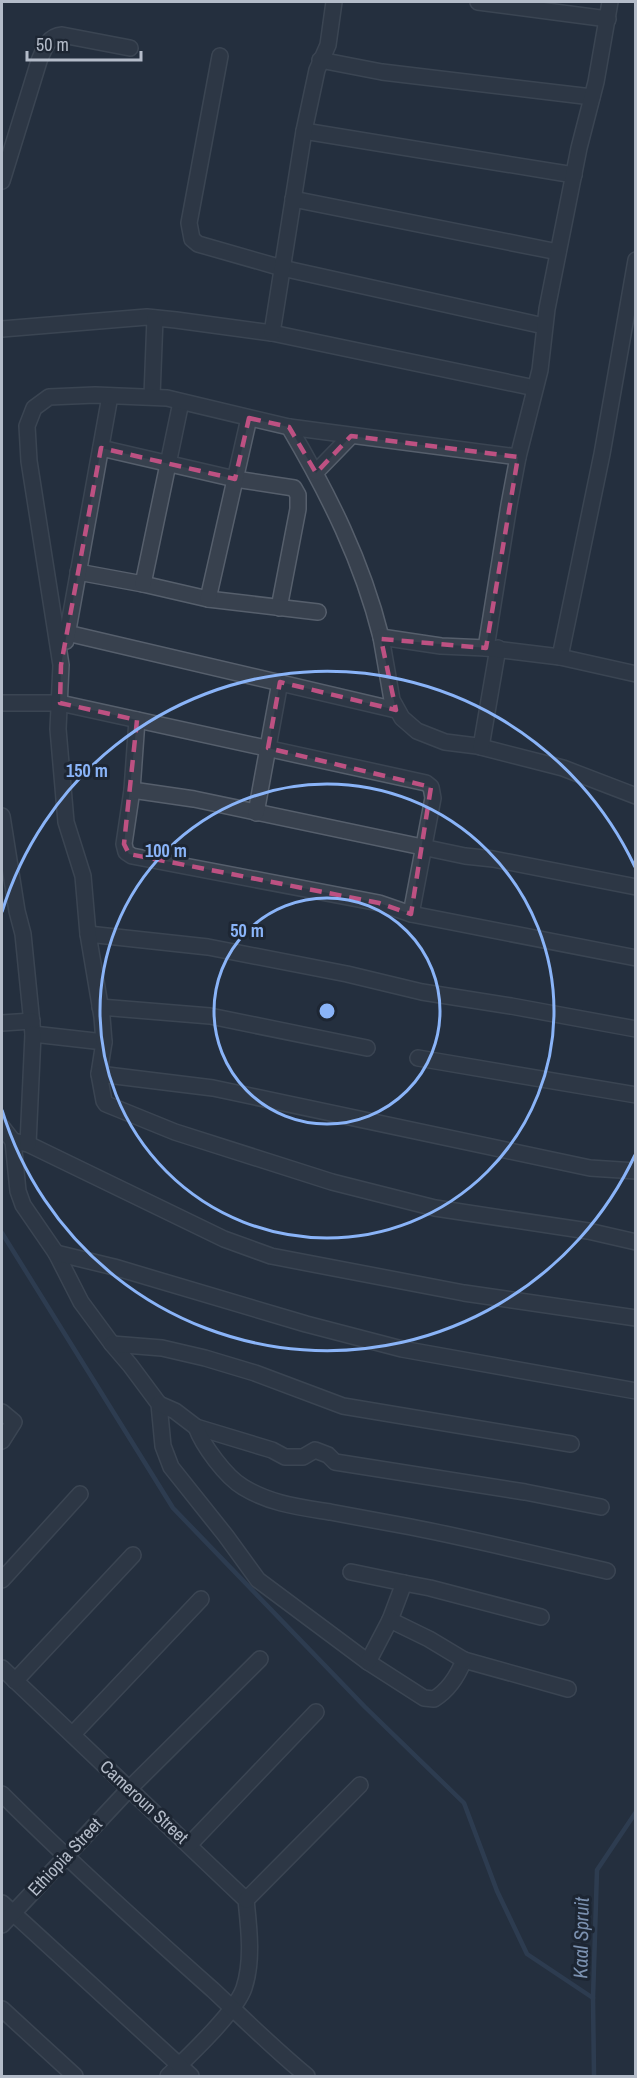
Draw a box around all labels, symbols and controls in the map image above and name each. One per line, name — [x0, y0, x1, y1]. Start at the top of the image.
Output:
scale bar — [27, 24, 141, 62]
text: 50 m — [36, 32, 69, 57]
text: 150 m — [66, 758, 108, 783]
text: 100 m — [145, 838, 187, 863]
text: 50 m — [230, 918, 264, 943]
centre of rings — [317, 1001, 337, 1021]
street label: Cameroun Street — [95, 1754, 194, 1849]
street label: Ethiopia Street — [22, 1812, 107, 1901]
water label: Kaal Spruit — [566, 1897, 595, 1979]

